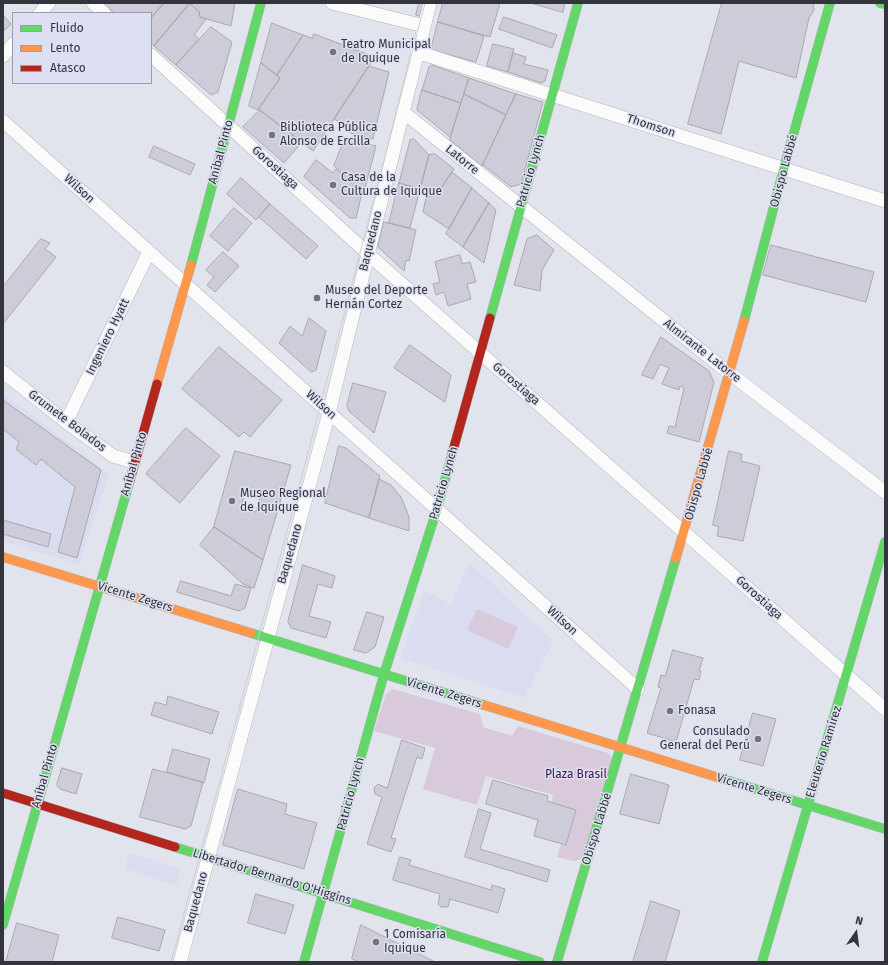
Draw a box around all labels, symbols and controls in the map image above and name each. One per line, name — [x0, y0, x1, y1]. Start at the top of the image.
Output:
legend — [12, 12, 152, 84]
text: Fluido — [50, 21, 84, 35]
place label: Teatro Municipal de Iquique — [341, 38, 431, 66]
text: Lento — [50, 41, 80, 55]
marker: Teatro Municipal de Iquique — [328, 47, 338, 57]
text: Atasco — [50, 61, 86, 75]
street label: Thomson — [625, 111, 677, 141]
street label: Aníbal Pinto — [205, 118, 237, 186]
place label: Biblioteca Pública Alonso de Ercilla — [280, 121, 378, 149]
marker: Biblioteca Pública Alonso de Ercilla — [267, 130, 277, 140]
street label: Patricio Lynch — [514, 133, 548, 209]
street label: Obispo Labbé — [767, 133, 801, 209]
street label: Latorre — [442, 142, 482, 178]
street label: Gorostiaga — [249, 143, 301, 193]
street label: Wilson — [61, 171, 97, 207]
place label: Casa de la Cultura de Iquique — [341, 171, 442, 199]
marker: Casa de la Cultura de Iquique — [328, 180, 338, 190]
street label: Baquedano — [356, 209, 386, 273]
place label: Museo del Deporte Hernán Cortez — [325, 284, 428, 312]
marker: Museo del Deporte Hernán Cortez — [312, 293, 322, 303]
street label: Ingeniero Hyatt — [83, 296, 133, 378]
street label: Almirante Latorre — [660, 316, 744, 386]
street label: Gorostiaga — [489, 359, 543, 409]
street label: Grumete Bolados — [25, 387, 109, 455]
street label: Wilson — [303, 387, 339, 423]
street label: Aníbal Pinto — [118, 430, 150, 498]
street label: Patricio Lynch — [427, 445, 461, 521]
street label: Obispo Labbé — [682, 446, 716, 522]
place label: Museo Regional de Iquique — [240, 487, 326, 515]
marker: Museo Regional de Iquique — [227, 496, 237, 506]
street label: Baquedano — [274, 522, 306, 586]
street label: Gorostiaga — [733, 573, 785, 623]
street label: Vicente Zegers — [96, 579, 174, 615]
street label: Wilson — [544, 603, 580, 639]
street label: Vicente Zegers — [405, 675, 483, 711]
place label: Fonasa — [678, 704, 716, 718]
street label: Eleuterio Ramírez — [803, 704, 845, 800]
marker: Fonasa — [665, 706, 675, 716]
place label: Consulado General del Perú — [660, 725, 750, 753]
marker: Consulado General del Perú — [753, 734, 763, 744]
street label: Aníbal Pinto — [29, 742, 61, 810]
street label: Patricio Lynch — [334, 756, 368, 832]
park label: Plaza Brasil — [545, 768, 607, 782]
street label: Vicente Zegers — [715, 771, 793, 807]
street label: Obispo Labbé — [579, 791, 615, 867]
street label: Libertador Bernardo O'Higgins — [191, 846, 353, 908]
street label: Baquedano — [181, 870, 211, 934]
north arrow — [836, 913, 876, 953]
text: N — [854, 914, 864, 928]
place label: 1 Comisaría Iquique — [384, 928, 446, 956]
marker: 1 Comisaría Iquique — [371, 937, 381, 947]

